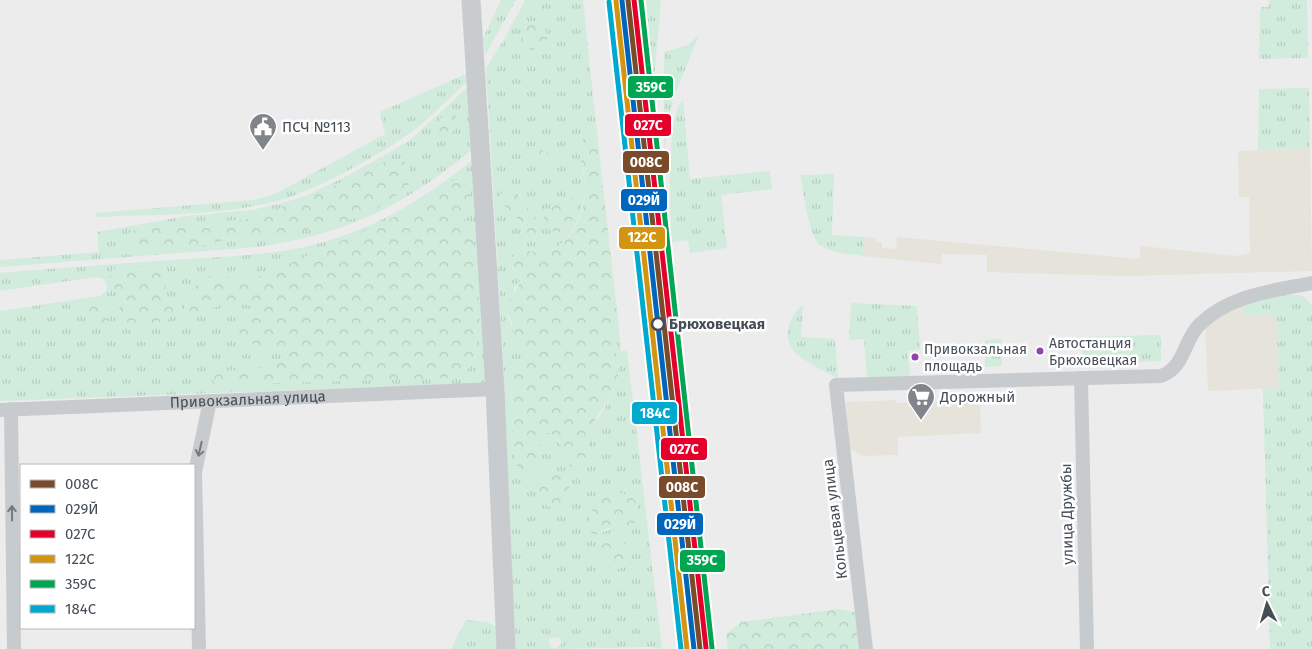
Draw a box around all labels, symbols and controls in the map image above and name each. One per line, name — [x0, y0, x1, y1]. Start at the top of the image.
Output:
line badge: 359С — [627, 75, 674, 99]
text: 359С — [635, 79, 666, 96]
public building icon: ПСЧ №113 — [248, 112, 278, 151]
line badge: 027С — [624, 113, 672, 137]
text: 027С — [633, 117, 663, 134]
place label: ПСЧ №113 — [282, 118, 351, 136]
line badge: 008С — [622, 150, 670, 174]
text: 008С — [630, 154, 662, 171]
line badge: 029Й — [620, 188, 668, 212]
text: 029Й — [628, 191, 660, 209]
line badge: 122С — [618, 226, 666, 250]
text: 122С — [628, 229, 656, 246]
place label: Брюховецкая — [669, 315, 765, 333]
marker: Брюховецкая — [651, 317, 665, 331]
place label: Автостанция Брюховецкая — [1049, 335, 1137, 369]
place label: Привокзальная площадь — [924, 341, 1027, 375]
marker: Автостанция Брюховецкая — [1035, 346, 1045, 356]
marker: Привокзальная площадь — [910, 352, 920, 362]
supermarket icon: Дорожный — [906, 382, 936, 421]
street label: Привокзальная улица — [169, 387, 326, 412]
place label: Дорожный — [939, 388, 1015, 406]
line badge: 184С — [631, 401, 678, 425]
text: 184С — [640, 405, 670, 422]
line badge: 027С — [660, 437, 708, 461]
one-way arrow — [195, 440, 204, 456]
text: 027С — [669, 441, 699, 458]
street label: Кольцевая улица — [819, 458, 851, 580]
street label: улица Дружбы — [1057, 463, 1077, 565]
legend — [20, 464, 195, 629]
text: 008С — [65, 475, 99, 493]
line badge: 008С — [658, 475, 706, 499]
text: 008С — [666, 479, 698, 496]
text: 029Й — [65, 500, 99, 518]
one-way arrow — [7, 505, 17, 522]
line badge: 029Й — [656, 512, 704, 536]
text: 029Й — [664, 515, 696, 533]
text: 027С — [65, 525, 96, 543]
line badge: 359С — [679, 549, 726, 573]
text: 122С — [65, 550, 95, 568]
text: 359С — [686, 552, 717, 569]
text: 359С — [65, 575, 97, 593]
north arrow — [1242, 579, 1292, 629]
text: С — [1261, 583, 1271, 600]
text: 184С — [65, 600, 97, 618]

